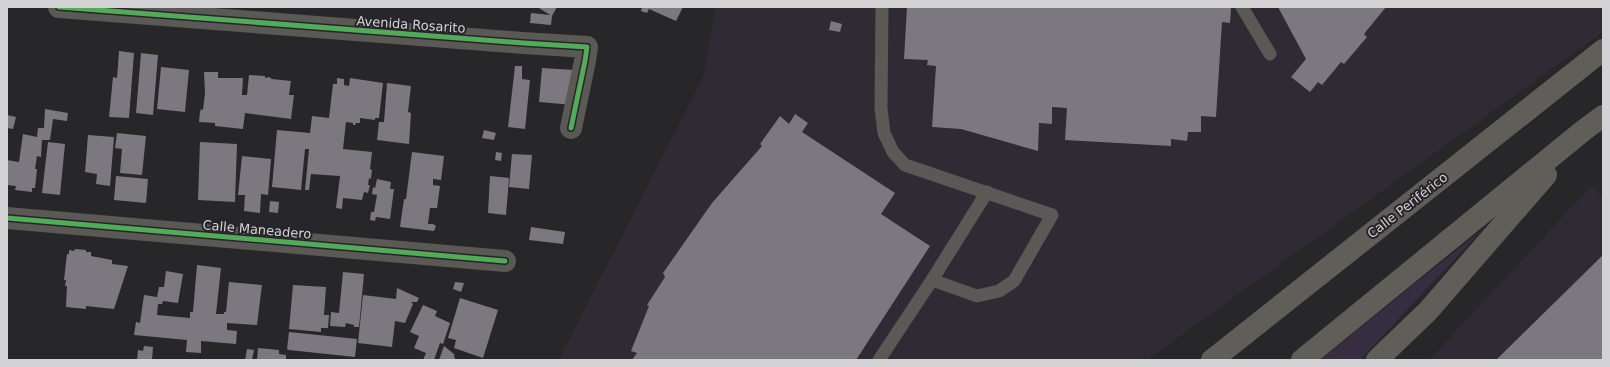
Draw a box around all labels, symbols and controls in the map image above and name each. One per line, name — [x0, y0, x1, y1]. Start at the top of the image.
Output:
street label: Avenida Rosarito — [356, 13, 466, 36]
street label: Calle Periférico — [1364, 169, 1450, 241]
street label: Calle Maneadero — [202, 217, 312, 242]

